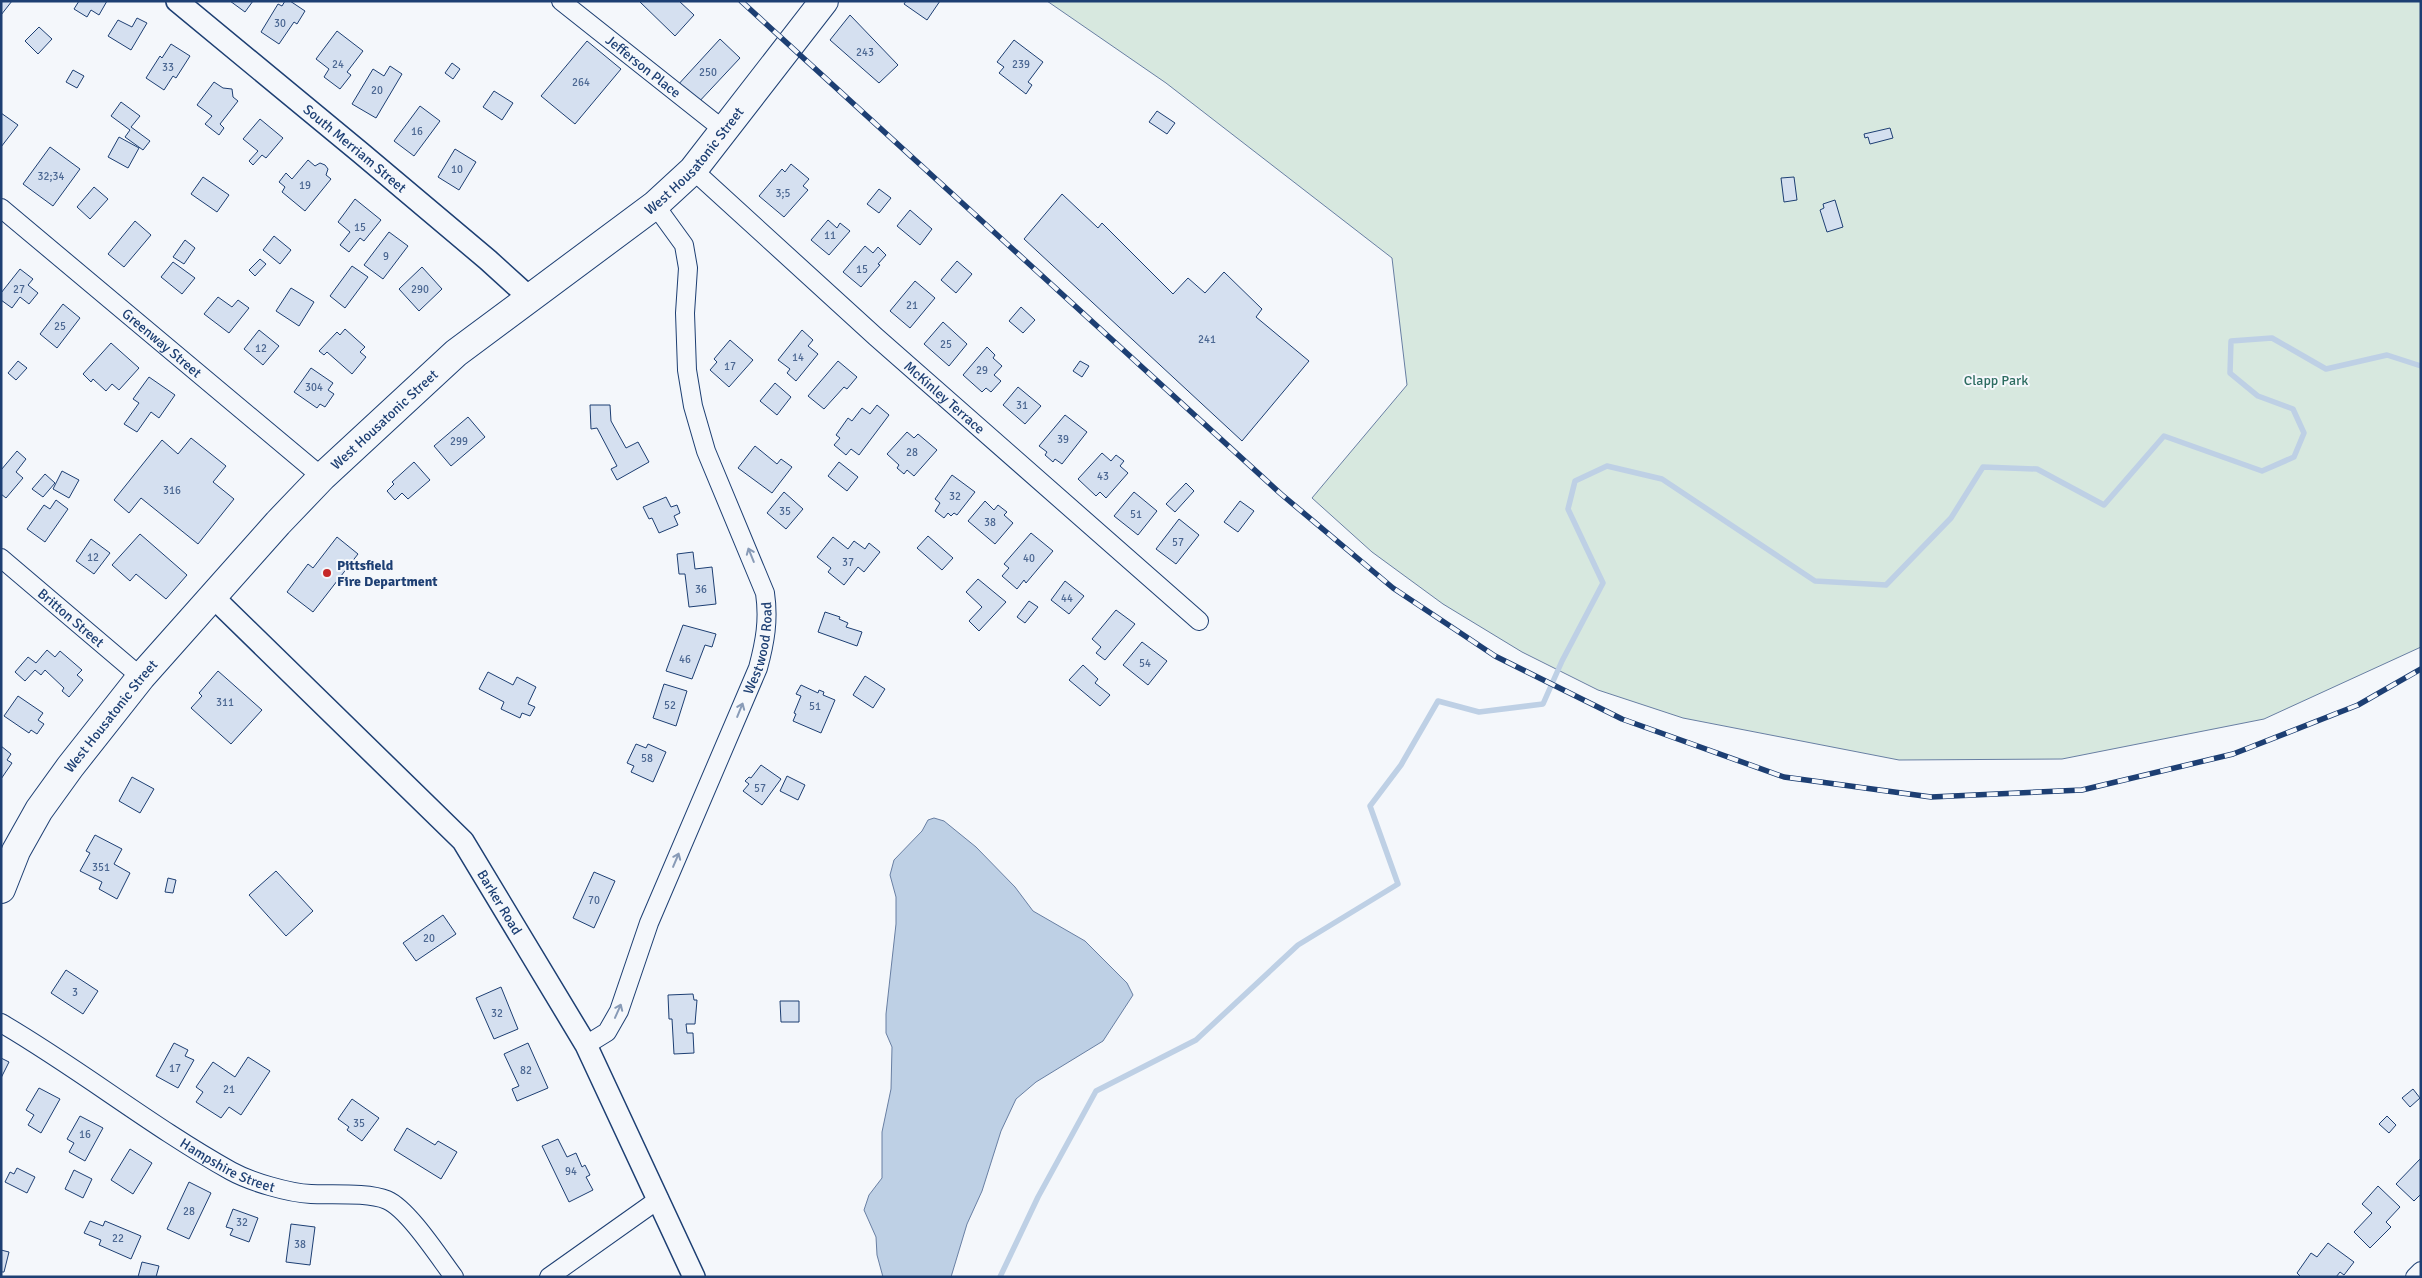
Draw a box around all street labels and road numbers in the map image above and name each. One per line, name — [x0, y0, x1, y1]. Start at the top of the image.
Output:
street label: Jefferson Place — [602, 31, 684, 101]
street label: South Merriam Street — [300, 101, 410, 196]
street label: West Housatonic Street — [641, 104, 747, 218]
street label: Greenway Street — [119, 305, 205, 381]
street label: McKinley Terrace — [901, 357, 988, 437]
street label: West Housatonic Street — [327, 366, 441, 473]
street label: Britton Street — [34, 585, 108, 651]
street label: Westwood Road — [739, 601, 775, 697]
street label: West Housatonic Street — [60, 656, 161, 776]
street label: Barker Road — [474, 866, 526, 938]
street label: Hampshire Street — [177, 1134, 277, 1196]

